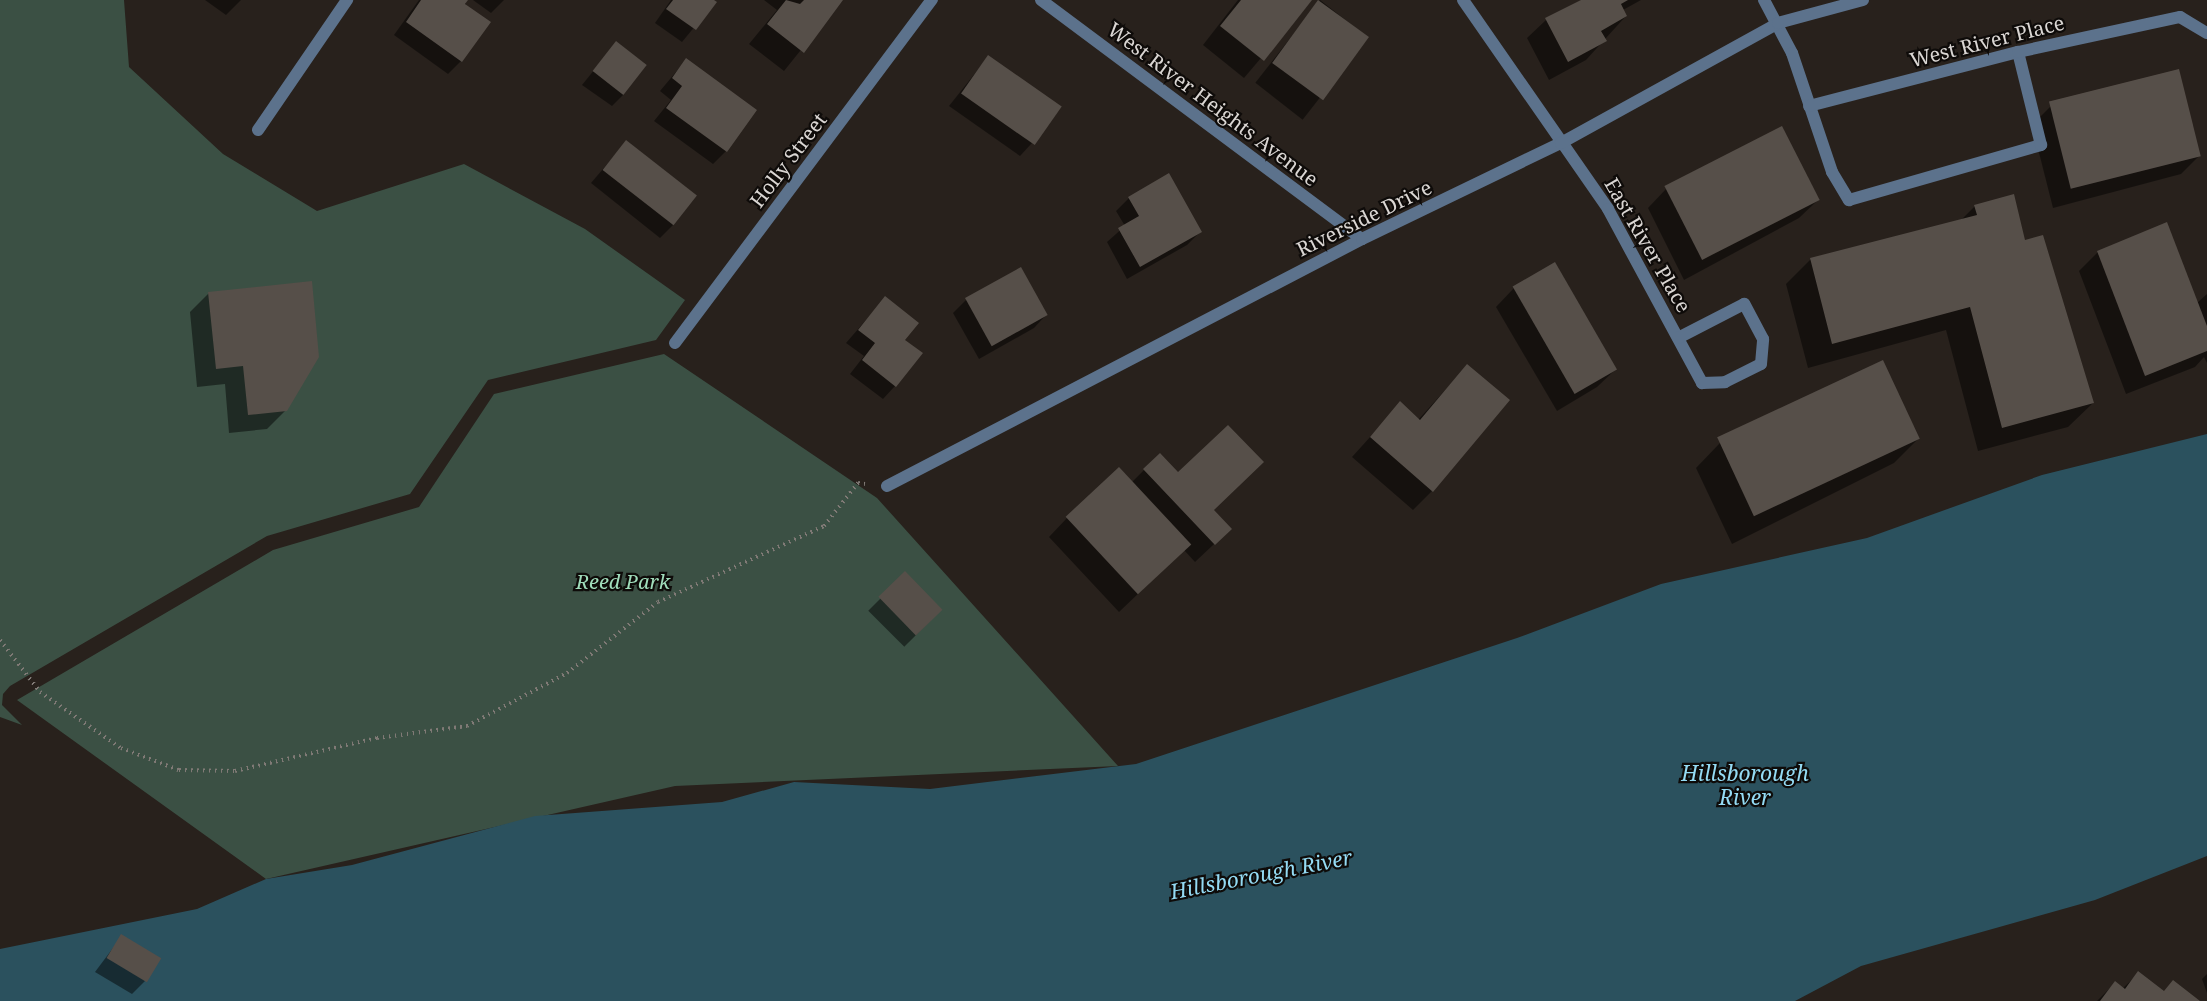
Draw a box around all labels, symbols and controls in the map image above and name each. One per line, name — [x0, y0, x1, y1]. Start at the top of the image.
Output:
street label: West River Place — [1907, 10, 2067, 72]
street label: West River Heights Avenue — [1103, 17, 1323, 191]
street label: Holly Street — [745, 108, 831, 212]
street label: East River Place — [1600, 173, 1696, 317]
street label: Riverside Drive — [1292, 175, 1436, 261]
park label: Reed Park — [576, 569, 670, 593]
water label: Hillsborough River — [1681, 760, 1809, 810]
water label: Hillsborough River — [1168, 844, 1354, 904]

